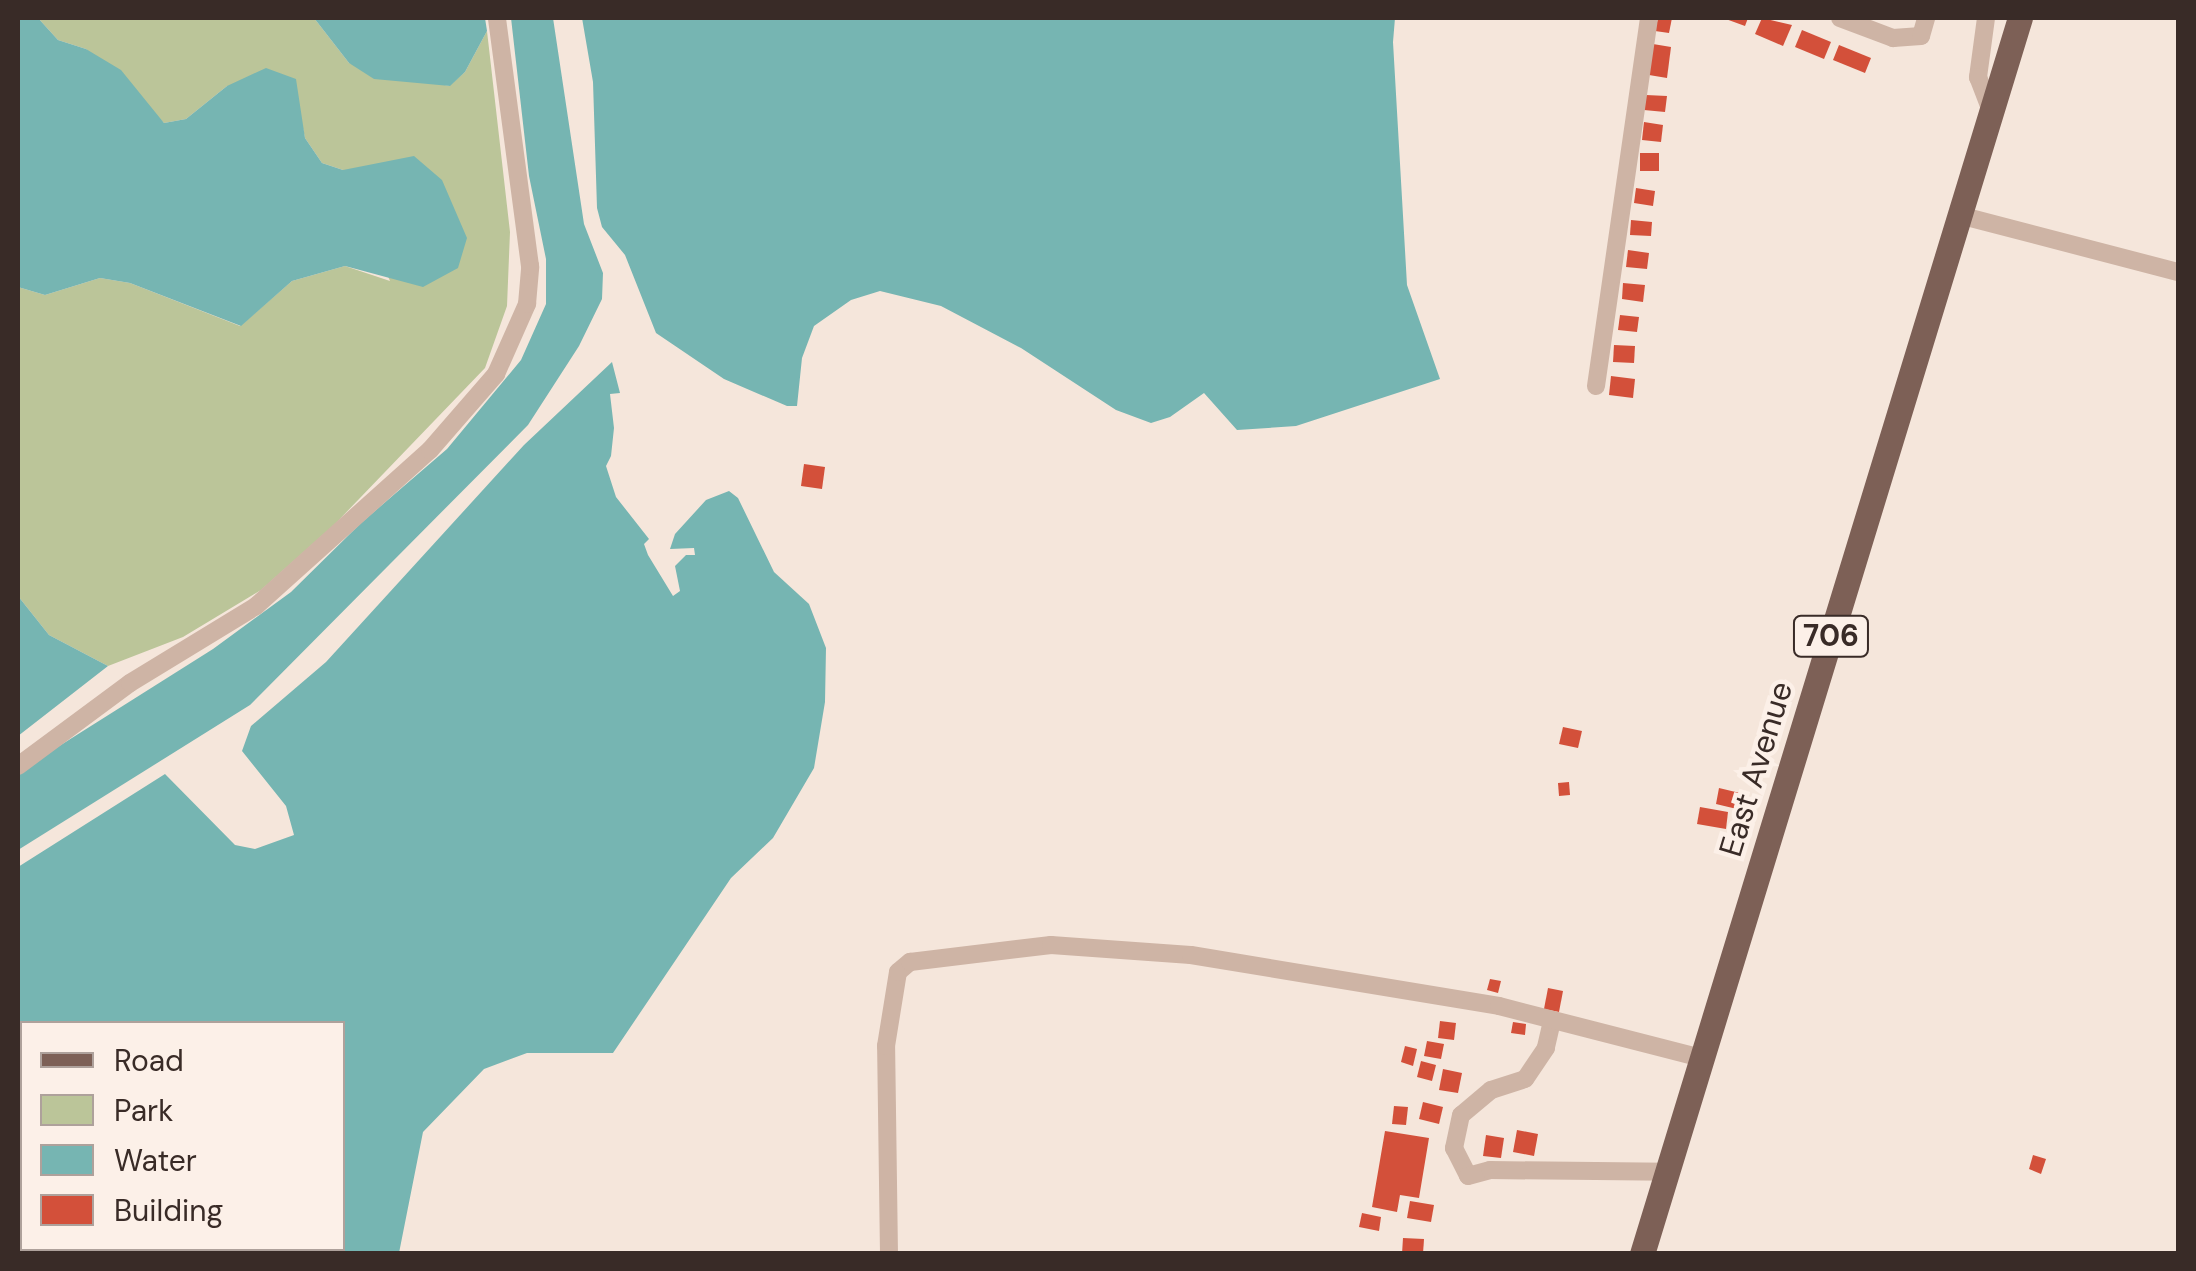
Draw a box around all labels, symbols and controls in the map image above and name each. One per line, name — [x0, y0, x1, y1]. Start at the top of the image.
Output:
road number: 706 — [1791, 611, 1871, 661]
street label: East Avenue — [1711, 677, 1801, 861]
legend — [20, 1021, 345, 1251]
text: Road — [114, 1041, 184, 1080]
text: Park — [114, 1091, 173, 1130]
text: Water — [114, 1141, 197, 1180]
text: Building — [114, 1191, 223, 1230]

